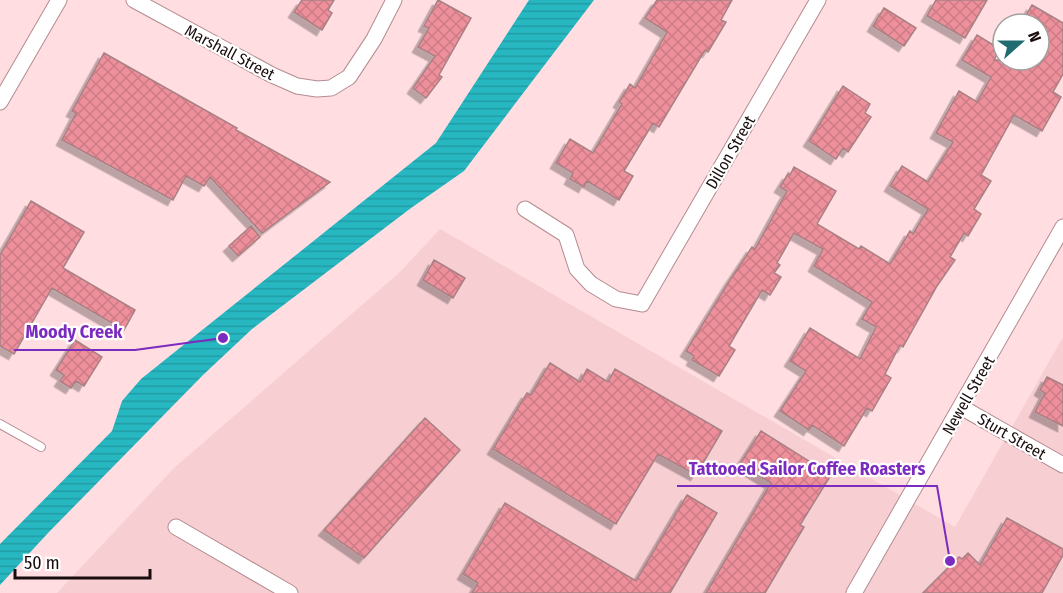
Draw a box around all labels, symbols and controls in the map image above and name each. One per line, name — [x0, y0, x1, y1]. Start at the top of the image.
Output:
north arrow — [991, 12, 1051, 72]
street label: Marshall Street — [182, 21, 279, 84]
text: N — [1024, 29, 1045, 45]
street label: Dillon Street — [702, 111, 759, 192]
callout: Moody Creek — [14, 314, 135, 350]
text: Moody Creek — [25, 321, 123, 343]
street label: Newell Street — [938, 352, 999, 438]
street label: Sturt Street — [974, 409, 1050, 464]
callout: Tattooed Sailor Coffee Roasters — [677, 450, 937, 486]
text: Tattooed Sailor Coffee Roasters — [689, 458, 925, 480]
scale bar — [15, 542, 150, 580]
text: 50 m — [24, 552, 60, 574]

